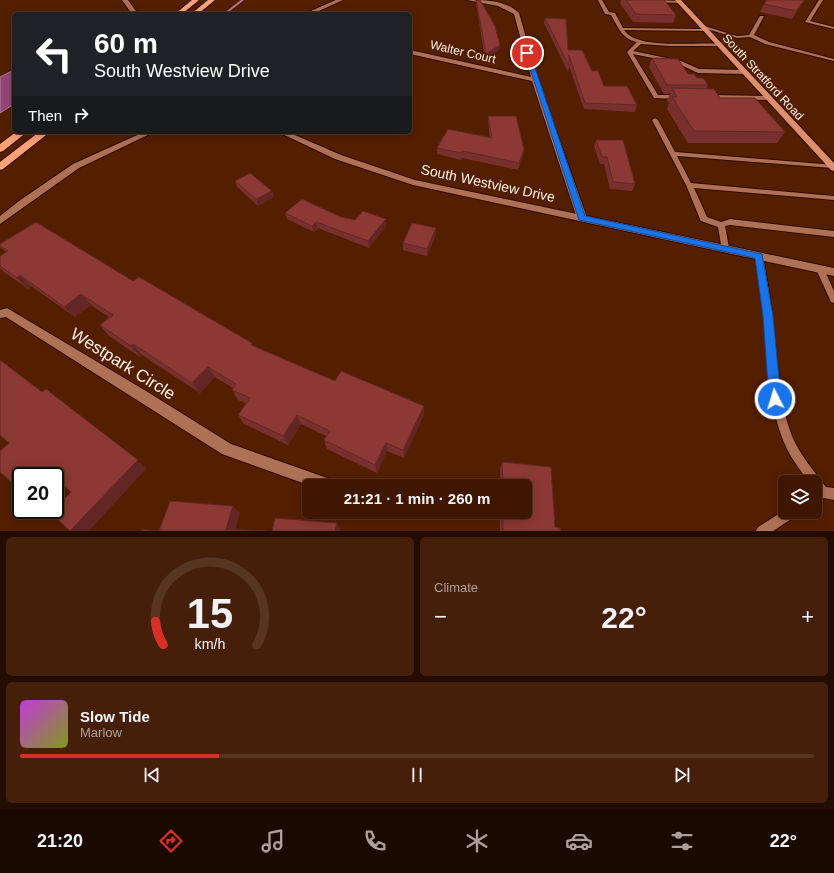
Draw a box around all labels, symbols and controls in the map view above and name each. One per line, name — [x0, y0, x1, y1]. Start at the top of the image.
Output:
icon: left — [28, 28, 80, 80]
text: 60 m — [94, 28, 158, 59]
street label: South Stratford Road — [719, 31, 807, 123]
pin — [510, 36, 544, 70]
street label: Walter Court — [429, 38, 498, 66]
icon: arrive — [516, 42, 538, 64]
text: South Westview Drive — [94, 61, 270, 81]
icon: right — [70, 104, 92, 126]
text: Then — [28, 107, 62, 124]
street label: South Westview Drive — [419, 161, 557, 205]
street label: Westpark Circle — [67, 324, 179, 404]
position arrow — [754, 378, 796, 420]
speed limit sign: 20 — [12, 467, 64, 519]
map controls — [778, 475, 822, 519]
button: layers — [778, 475, 822, 519]
text: 21:21 · 1 min · 260 m — [344, 490, 490, 507]
text: Climate — [434, 580, 478, 595]
text: 15 — [187, 589, 233, 636]
text: 22° — [601, 601, 647, 634]
text: − — [434, 604, 447, 629]
text: + — [801, 604, 814, 629]
text: km/h — [195, 635, 226, 651]
text: Slow Tide — [80, 708, 150, 725]
text: Marlow — [80, 725, 122, 740]
icon: previous — [141, 764, 163, 786]
icon: pause — [406, 764, 428, 786]
icon: next — [671, 764, 693, 786]
icon: directions — [157, 827, 185, 855]
icon: music — [259, 827, 287, 855]
icon: phone — [361, 827, 389, 855]
icon: climate — [463, 827, 491, 855]
icon: car — [565, 827, 593, 855]
icon: filters — [668, 827, 696, 855]
text: 21:20 — [37, 831, 83, 851]
text: 22° — [770, 831, 797, 851]

